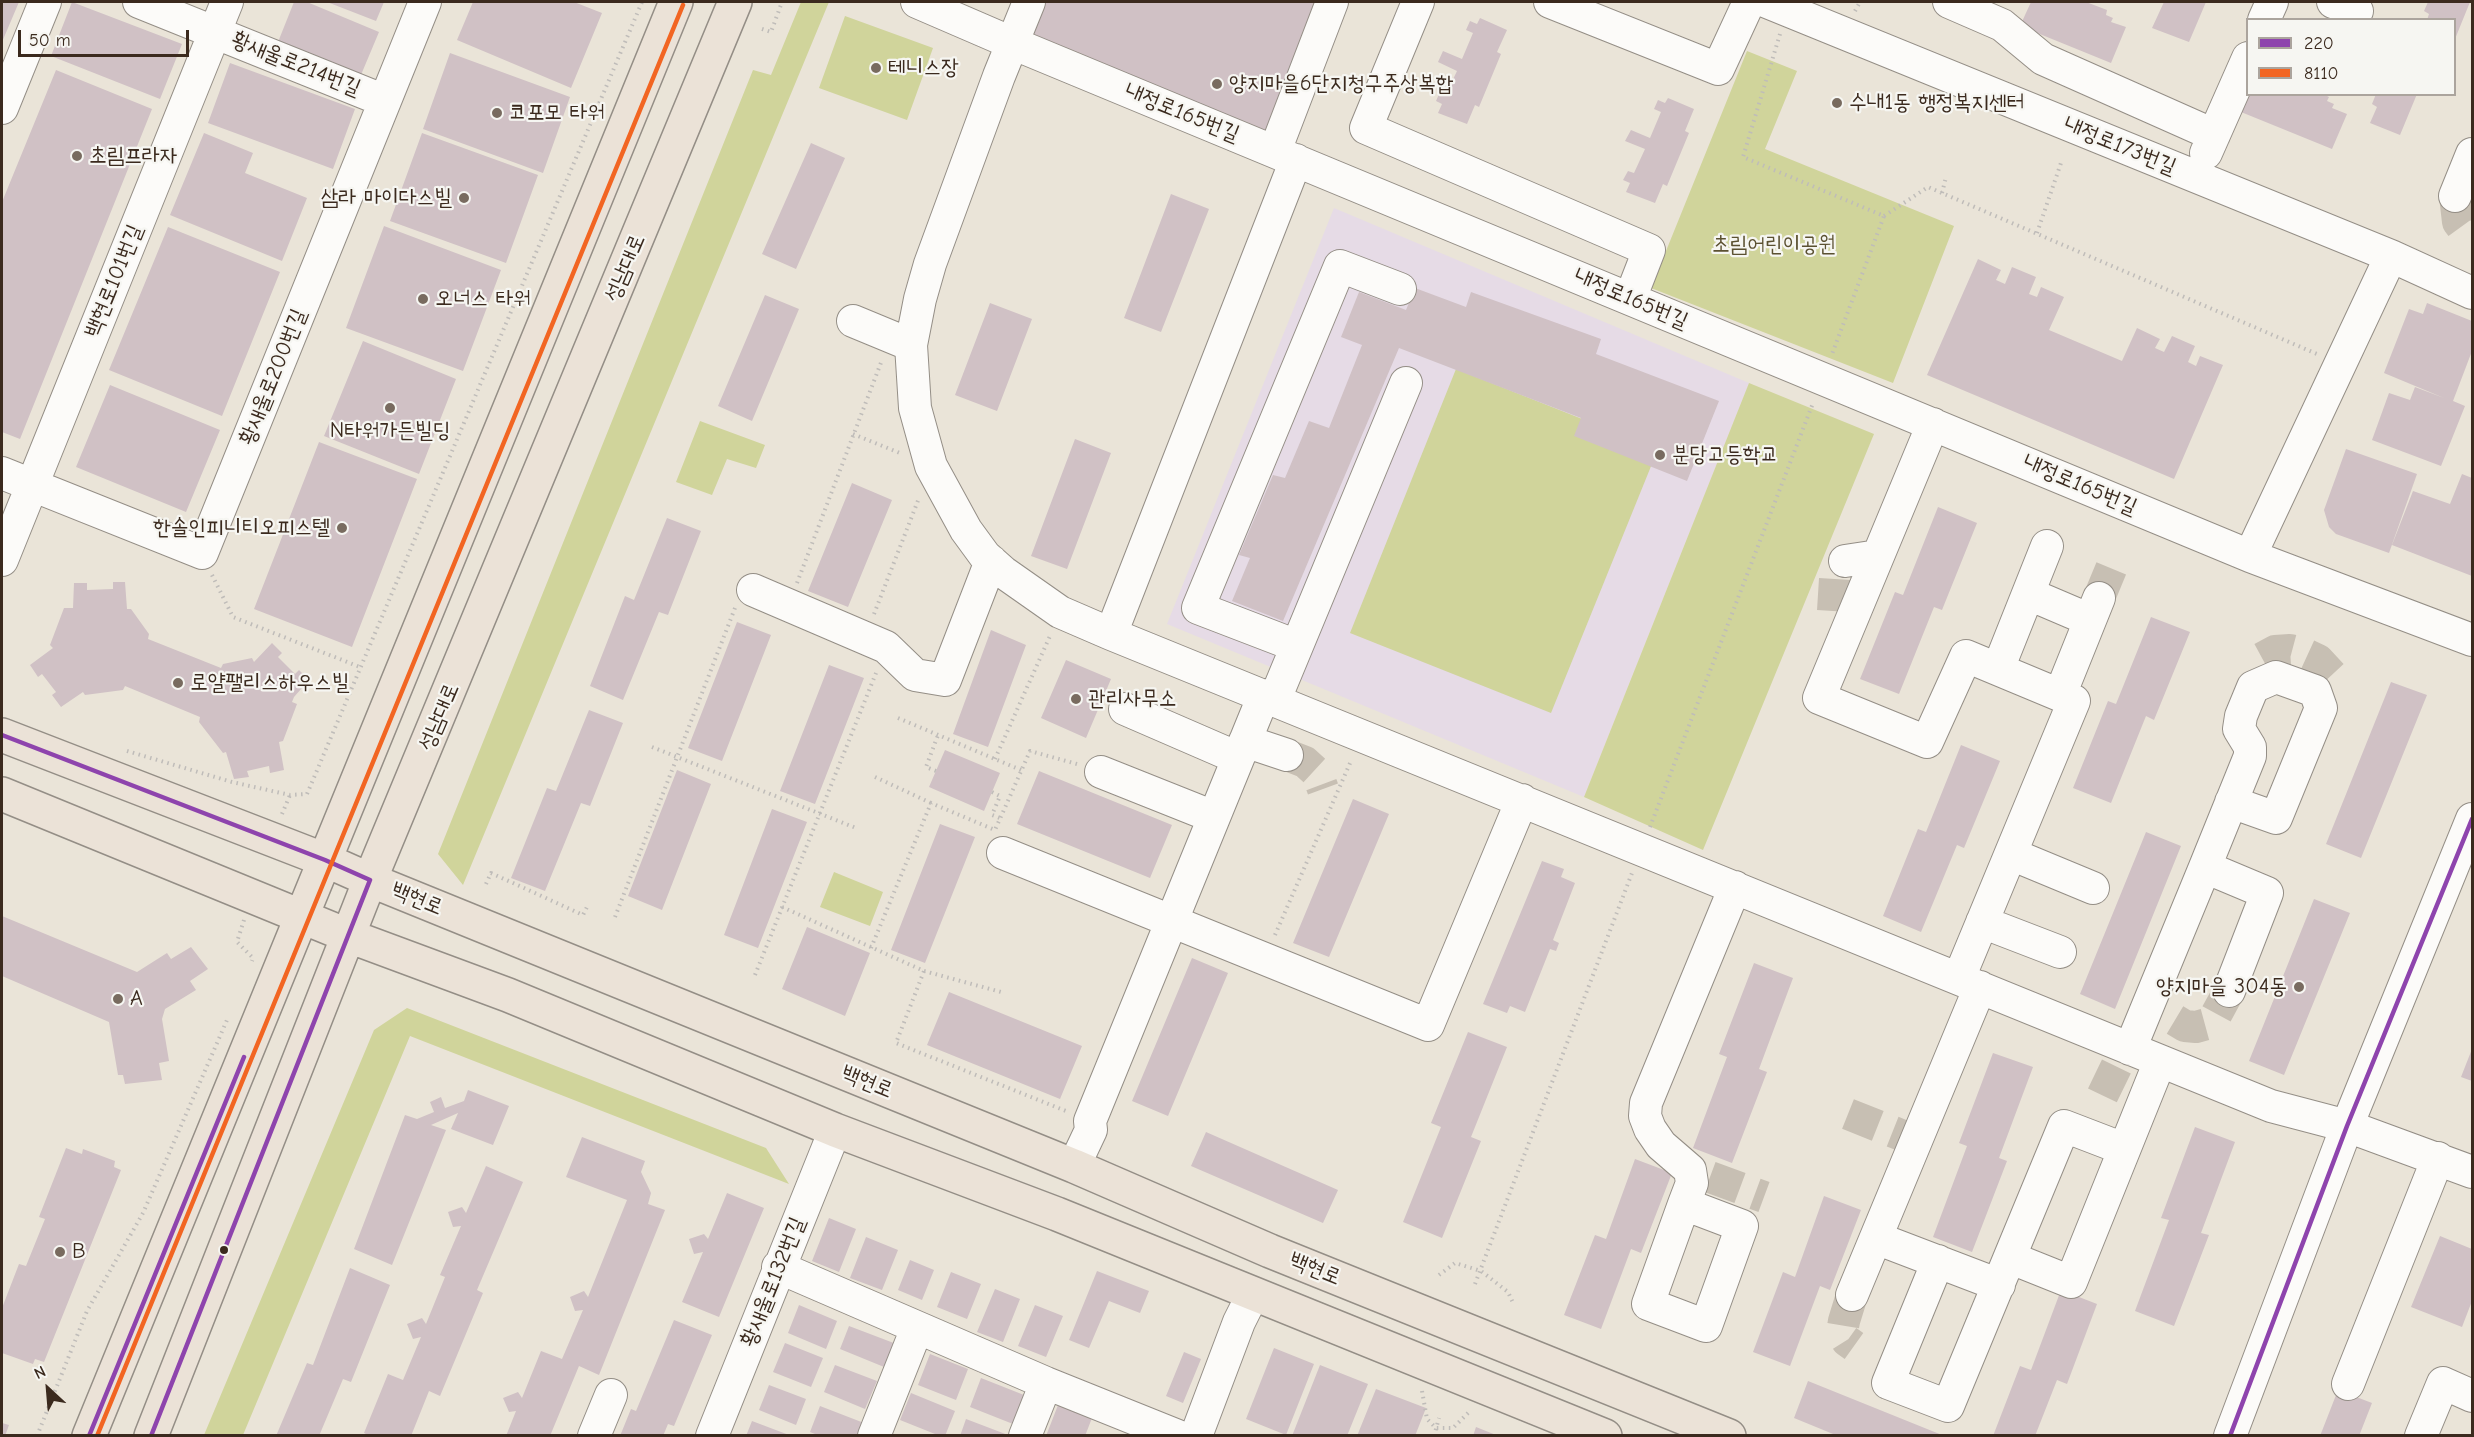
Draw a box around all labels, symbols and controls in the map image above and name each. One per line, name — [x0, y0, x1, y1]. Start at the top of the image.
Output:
scale bar — [21, 18, 192, 56]
legend — [2246, 18, 2456, 96]
street label: 황새울로214번길 — [228, 26, 364, 102]
text: 50 m — [29, 30, 71, 51]
text: 220 — [2304, 33, 2334, 54]
place label: 테니스장 — [888, 55, 959, 81]
marker: 테니스장 — [869, 61, 883, 75]
text: 8110 — [2304, 63, 2339, 84]
place label: 양지마을6단지청구주상복합 — [1229, 71, 1453, 97]
marker: 양지마을6단지청구주상복합 — [1210, 77, 1224, 91]
street label: 내정로165번길 — [1121, 78, 1243, 148]
place label: 수내1동 행정복지센터 — [1849, 90, 2024, 116]
marker: 수내1동 행정복지센터 — [1830, 96, 1844, 110]
place label: 코포모 타워 — [509, 100, 605, 126]
marker: 코포모 타워 — [490, 106, 504, 120]
street label: 내정로173번길 — [2060, 112, 2180, 180]
place label: 초림프라자 — [89, 143, 178, 169]
marker: 초림프라자 — [70, 149, 84, 163]
place label: 삼라 마이다스빌 — [321, 185, 452, 211]
marker: 삼라 마이다스빌 — [457, 191, 471, 205]
street label: 백현로101번길 — [79, 221, 149, 341]
street label: 성남대로 — [599, 230, 651, 306]
park label: 초림어린이공원 — [1712, 232, 1836, 258]
street label: 내정로165번길 — [1570, 263, 1692, 335]
place label: 오너스 타워 — [435, 286, 531, 312]
marker: 오너스 타워 — [416, 292, 430, 306]
street label: 황새울로200번길 — [234, 305, 312, 449]
marker: N타워가든빌딩 — [383, 401, 397, 415]
place label: N타워가든빌딩 — [330, 418, 450, 444]
place label: 분당고등학교 — [1672, 442, 1778, 468]
marker: 분당고등학교 — [1653, 448, 1667, 462]
street label: 내정로165번길 — [2019, 449, 2141, 521]
place label: 한솔인피니티오피스텔 — [153, 515, 330, 541]
marker: 한솔인피니티오피스텔 — [335, 521, 349, 535]
place label: 로얄팰리스하우스빌 — [190, 670, 349, 696]
marker: 로얄팰리스하우스빌 — [171, 676, 185, 690]
street label: 성남대로 — [413, 679, 465, 755]
place label: 관리사무소 — [1088, 686, 1177, 712]
marker: 관리사무소 — [1069, 692, 1083, 706]
street label: 백현로 — [387, 877, 447, 921]
place label: 양지마을 304동 — [2156, 974, 2287, 1000]
marker: 양지마을 304동 — [2292, 980, 2306, 994]
place label: A — [130, 986, 143, 1012]
marker: A — [111, 992, 125, 1006]
street label: 백현로 — [837, 1060, 897, 1104]
street label: 황새울로132번길 — [735, 1213, 811, 1351]
place label: B — [72, 1239, 86, 1265]
unlabelled marker — [218, 1244, 230, 1256]
marker: B — [53, 1245, 67, 1259]
street label: 백현로 — [1285, 1247, 1345, 1291]
north arrow — [18, 1359, 78, 1419]
text: N — [31, 1362, 49, 1383]

